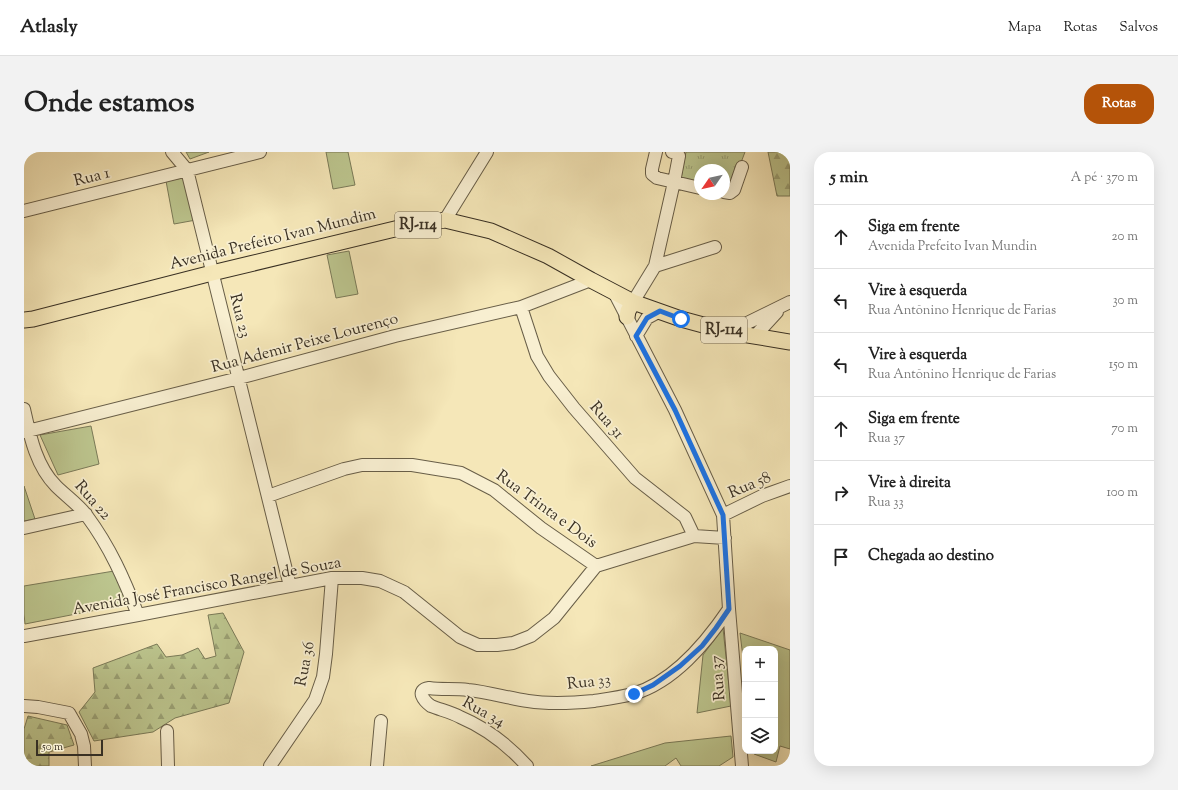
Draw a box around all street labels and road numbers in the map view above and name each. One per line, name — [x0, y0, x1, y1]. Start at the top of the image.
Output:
street label: Rua 1 — [72, 162, 113, 194]
street label: Avenida Prefeito Ivan Mundim — [167, 203, 379, 277]
road number: RJ-114 — [395, 212, 441, 238]
street label: Rua 23 — [222, 291, 256, 341]
street label: Rua Ademir Peixe Lourenço — [209, 308, 401, 380]
road number: RJ-114 — [701, 317, 747, 343]
street label: Rua 31 — [583, 397, 629, 445]
street label: Rua Trinta e Dois — [491, 465, 601, 555]
street label: Rua 58 — [725, 467, 775, 505]
street label: Rua 22 — [68, 476, 116, 526]
street label: Avenida José Francisco Rangel de Souza — [71, 552, 344, 622]
street label: Rua 36 — [290, 640, 322, 688]
street label: Rua 37 — [706, 654, 732, 702]
street label: Rua 33 — [566, 669, 612, 697]
street label: Rua 34 — [457, 692, 509, 734]

